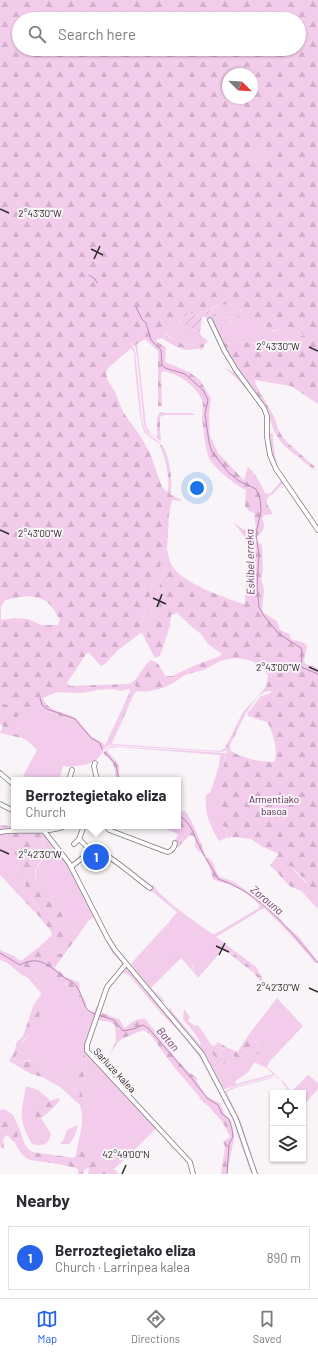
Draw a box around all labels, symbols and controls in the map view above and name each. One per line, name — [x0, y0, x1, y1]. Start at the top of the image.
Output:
search box — [12, 12, 306, 56]
icon: search — [26, 23, 48, 45]
text: Search here — [58, 25, 136, 43]
north arrow — [222, 68, 258, 104]
text: 2°43'30"W — [18, 207, 62, 219]
text: 2°43'30"W — [256, 340, 300, 352]
your location — [187, 478, 207, 498]
text: 2°43'00"W — [18, 527, 62, 539]
water label: Eskibel erreka — [242, 529, 257, 595]
text: 2°43'00"W — [256, 661, 300, 673]
popup — [11, 777, 181, 829]
text: Berroztegietako eliza — [26, 786, 166, 804]
park label: Armentiako basoa — [249, 793, 299, 817]
text: Church — [26, 804, 66, 820]
pin: 1 — [83, 842, 109, 872]
text: 2°42'30"W — [18, 848, 62, 860]
water label: Zarauna — [248, 882, 286, 917]
text: 2°42'30"W — [256, 981, 300, 993]
water label: Batan — [154, 1024, 182, 1054]
street label: Sarluze kalea — [91, 1045, 139, 1095]
map controls — [270, 1090, 306, 1162]
button: locate — [270, 1090, 306, 1126]
button: layers — [270, 1126, 306, 1162]
text: 42°49'00"N — [102, 1148, 150, 1160]
text: Nearby — [16, 1190, 70, 1210]
text: Berroztegietako eliza — [55, 1241, 196, 1259]
text: 1 — [28, 1250, 32, 1266]
text: 890 m — [267, 1250, 301, 1266]
text: Church · Larrinpea kalea — [55, 1259, 190, 1275]
tab: Map — [36, 1308, 58, 1345]
tab: Directions — [131, 1308, 180, 1345]
tab: Saved — [253, 1308, 282, 1345]

